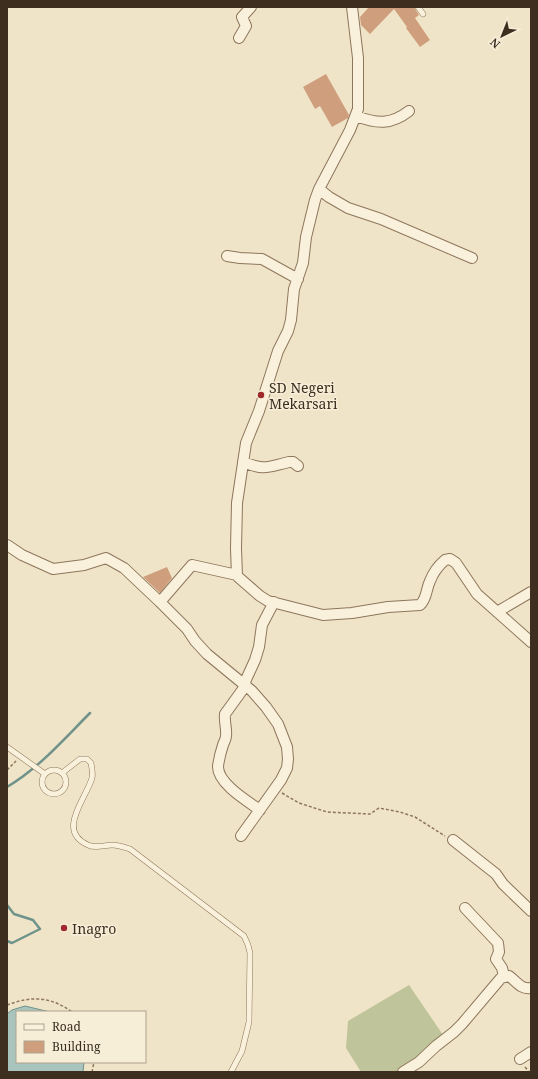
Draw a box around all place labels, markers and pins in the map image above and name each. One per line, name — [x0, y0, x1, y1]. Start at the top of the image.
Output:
place label: SD Negeri Mekarsari — [269, 378, 338, 413]
marker: SD Negeri Mekarsari — [256, 390, 266, 400]
place label: Inagro — [72, 919, 116, 938]
marker: Inagro — [59, 923, 69, 933]

